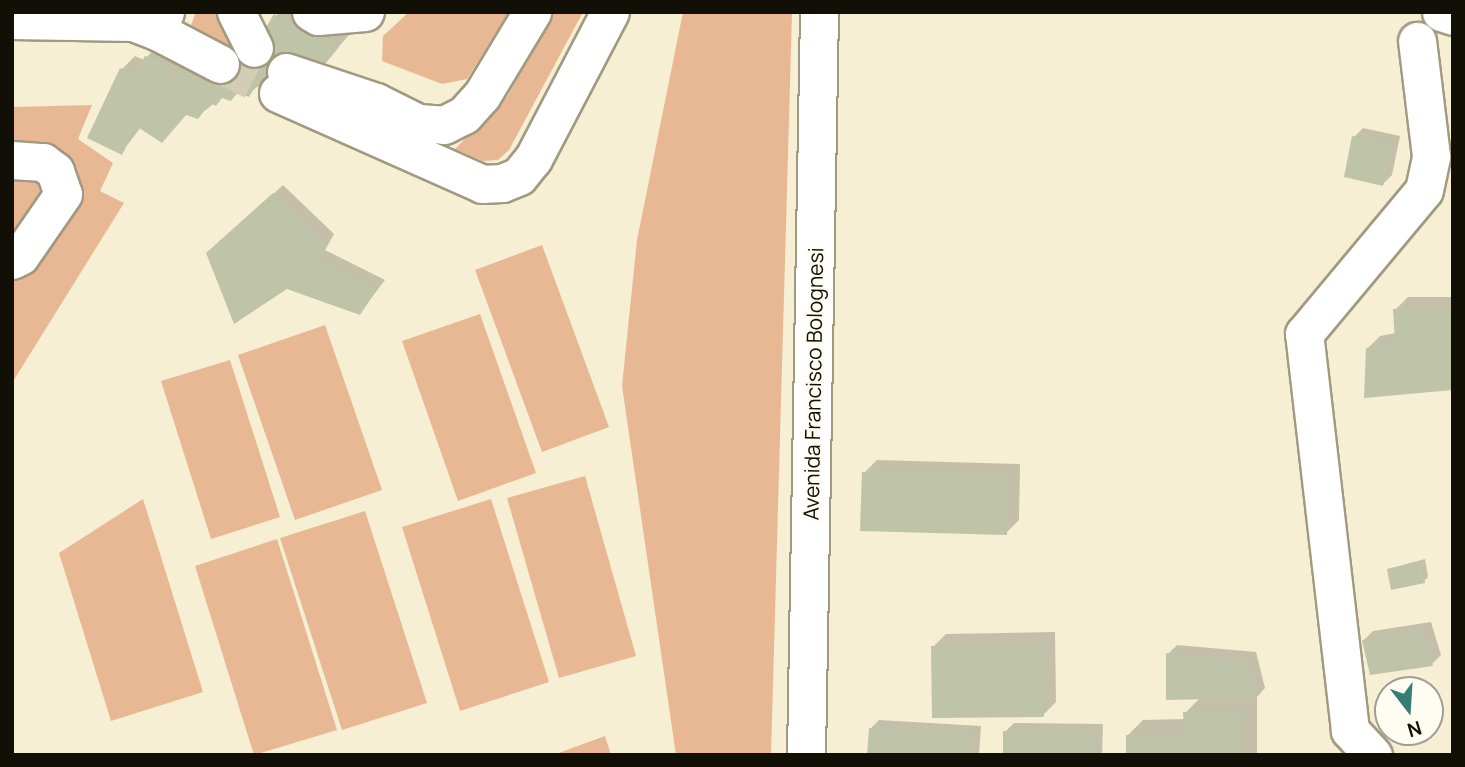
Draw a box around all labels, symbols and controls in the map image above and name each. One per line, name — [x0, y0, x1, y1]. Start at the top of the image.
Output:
street label: Avenida Francisco Bolognesi — [798, 247, 828, 521]
north arrow — [1374, 676, 1444, 746]
text: N — [1404, 715, 1425, 744]

